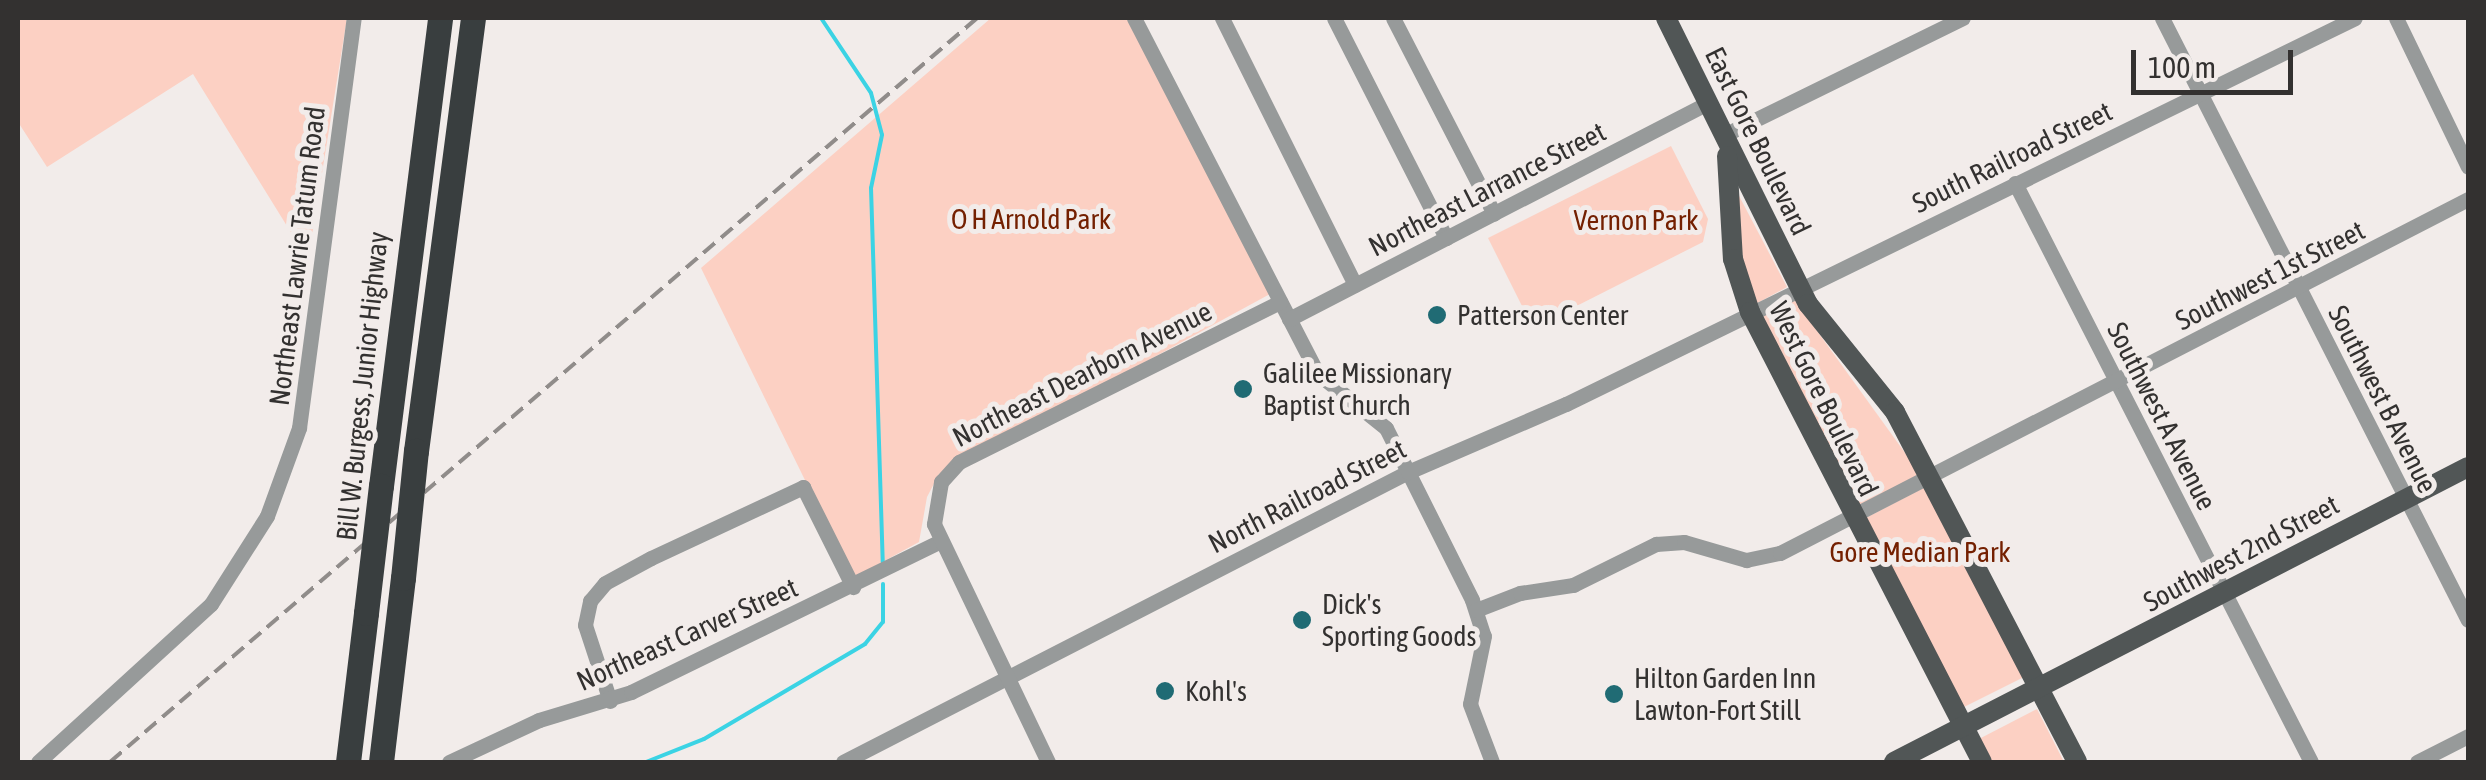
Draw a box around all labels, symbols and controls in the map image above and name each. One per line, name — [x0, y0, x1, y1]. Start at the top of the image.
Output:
scale bar — [2136, 30, 2298, 92]
street label: East Gore Boulevard — [1698, 42, 1818, 240]
text: 100 m — [2148, 50, 2216, 84]
street label: South Railroad Street — [1907, 94, 2117, 220]
street label: Northeast Lawrie Tatum Road — [262, 105, 332, 407]
street label: Northeast Larrance Street — [1363, 115, 1611, 263]
park label: O H Arnold Park — [951, 202, 1111, 236]
park label: Vernon Park — [1574, 203, 1698, 237]
street label: Southwest 1st Street — [2170, 213, 2370, 337]
street label: Bill W. Burgess, Junior Highway — [329, 230, 395, 542]
street label: Northeast Dearborn Avenue — [947, 294, 1217, 454]
street label: West Gore Boulevard — [1762, 296, 1886, 502]
place label: Patterson Center — [1457, 298, 1628, 332]
street label: Southwest B Avenue — [2321, 300, 2445, 498]
marker: Patterson Center — [1426, 304, 1448, 326]
street label: Southwest A Avenue — [2100, 317, 2224, 515]
place label: Galilee Missionary Baptist Church — [1263, 356, 1452, 422]
marker: Galilee Missionary Baptist Church — [1232, 378, 1254, 400]
street label: North Railroad Street — [1203, 432, 1411, 560]
street label: Southwest 2nd Street — [2138, 487, 2344, 619]
park label: Gore Median Park — [1829, 535, 2011, 569]
street label: Northeast Carver Street — [571, 570, 803, 698]
place label: Dick's Sporting Goods — [1322, 587, 1476, 653]
marker: Dick's Sporting Goods — [1291, 609, 1313, 631]
place label: Hilton Garden Inn Lawton-Fort Still — [1634, 661, 1816, 727]
place label: Kohl's — [1185, 674, 1247, 708]
marker: Kohl's — [1154, 680, 1176, 702]
marker: Hilton Garden Inn Lawton-Fort Still — [1603, 683, 1625, 705]

